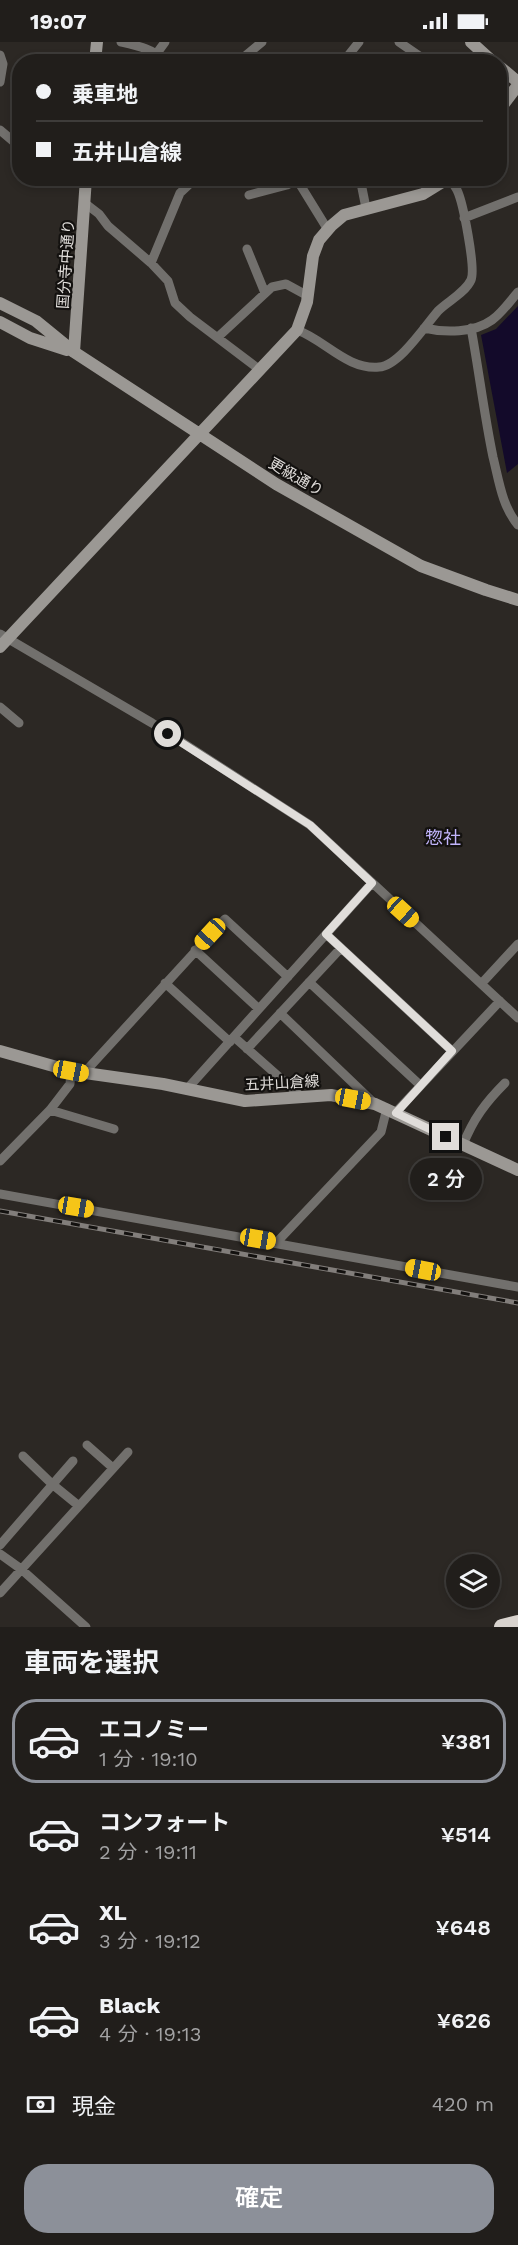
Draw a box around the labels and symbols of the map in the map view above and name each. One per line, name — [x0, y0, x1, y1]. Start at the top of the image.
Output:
street label: 国分寺中通り — [54, 218, 78, 310]
street label: 更級通り — [266, 454, 326, 500]
route start — [154, 720, 181, 747]
district label: 惣社 — [425, 827, 461, 848]
car — [384, 893, 422, 931]
car — [191, 915, 229, 953]
car — [52, 1059, 90, 1083]
street label: 五井山倉線 — [244, 1072, 320, 1094]
car — [334, 1087, 372, 1111]
route end — [432, 1123, 459, 1150]
callout: 2 分 — [410, 1158, 482, 1200]
car — [57, 1195, 95, 1219]
car — [239, 1227, 277, 1251]
car — [404, 1258, 442, 1282]

